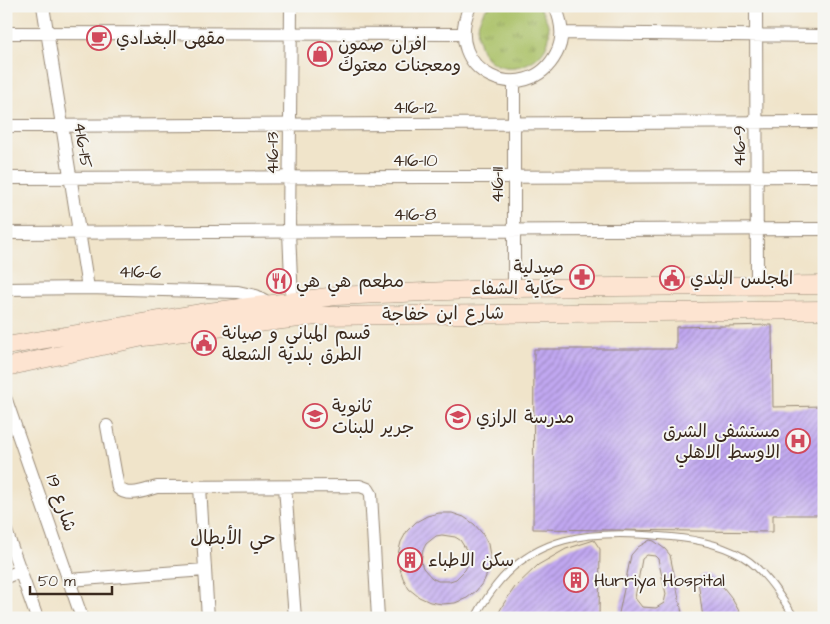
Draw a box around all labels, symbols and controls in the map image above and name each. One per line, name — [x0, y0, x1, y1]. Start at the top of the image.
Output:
cafe icon: مقهى البغدادي — [86, 25, 112, 51]
place label: مقهى البغدادي — [116, 26, 225, 51]
place label: افران صمون ومعجنات معتوكَ — [338, 32, 461, 78]
shop icon: افران صمون ومعجنات معتوكَ — [307, 41, 333, 67]
street label: 416-12 — [393, 95, 438, 120]
street label: 416-15 — [67, 120, 99, 170]
street label: 416-9 — [727, 125, 752, 167]
street label: 416-13 — [260, 132, 285, 174]
street label: 416-10 — [392, 148, 438, 173]
street label: 416-11 — [485, 167, 510, 203]
street label: 416-8 — [393, 202, 437, 227]
place label: صيدلية حكاية الشفاء — [471, 255, 564, 301]
street label: 416-6 — [118, 259, 162, 285]
pharmacy icon: صيدلية حكاية الشفاء — [569, 264, 595, 290]
public building icon: المجلس البلدي — [659, 265, 685, 291]
place label: المجلس البلدي — [690, 266, 793, 291]
restaurant icon: مطعم هي هي — [266, 268, 292, 294]
place label: مطعم هي هي — [296, 269, 404, 297]
street label: شارع ابن خفاجة — [382, 300, 504, 328]
place label: قسم المباني و صيانة الطرق بلدية الشعلة — [222, 321, 371, 367]
public building icon: قسم المباني و صيانة الطرق بلدية الشعلة — [191, 330, 217, 356]
place label: ثانوية جرير للبنات — [332, 394, 414, 440]
school or university icon: ثانوية جرير للبنات — [302, 403, 328, 429]
school or university icon: مدرسة الرازي — [445, 404, 471, 430]
place label: مدرسة الرازي — [476, 405, 574, 430]
place label: مستشفى الشرق الاوسط الاهلي — [663, 419, 780, 468]
hospital icon: مستشفى الشرق الاوسط الاهلي — [785, 428, 811, 454]
street label: شارع 19 — [40, 471, 82, 535]
district label: حي الأبطال — [190, 525, 276, 554]
building icon: سكن الاطباء — [397, 547, 423, 573]
place label: سكن الاطباء — [428, 548, 514, 573]
scale bar — [30, 564, 112, 596]
building icon: Hurriya Hospital — [563, 567, 589, 593]
place label: Hurriya Hospital — [594, 568, 725, 594]
text: 50 m — [38, 571, 76, 592]

